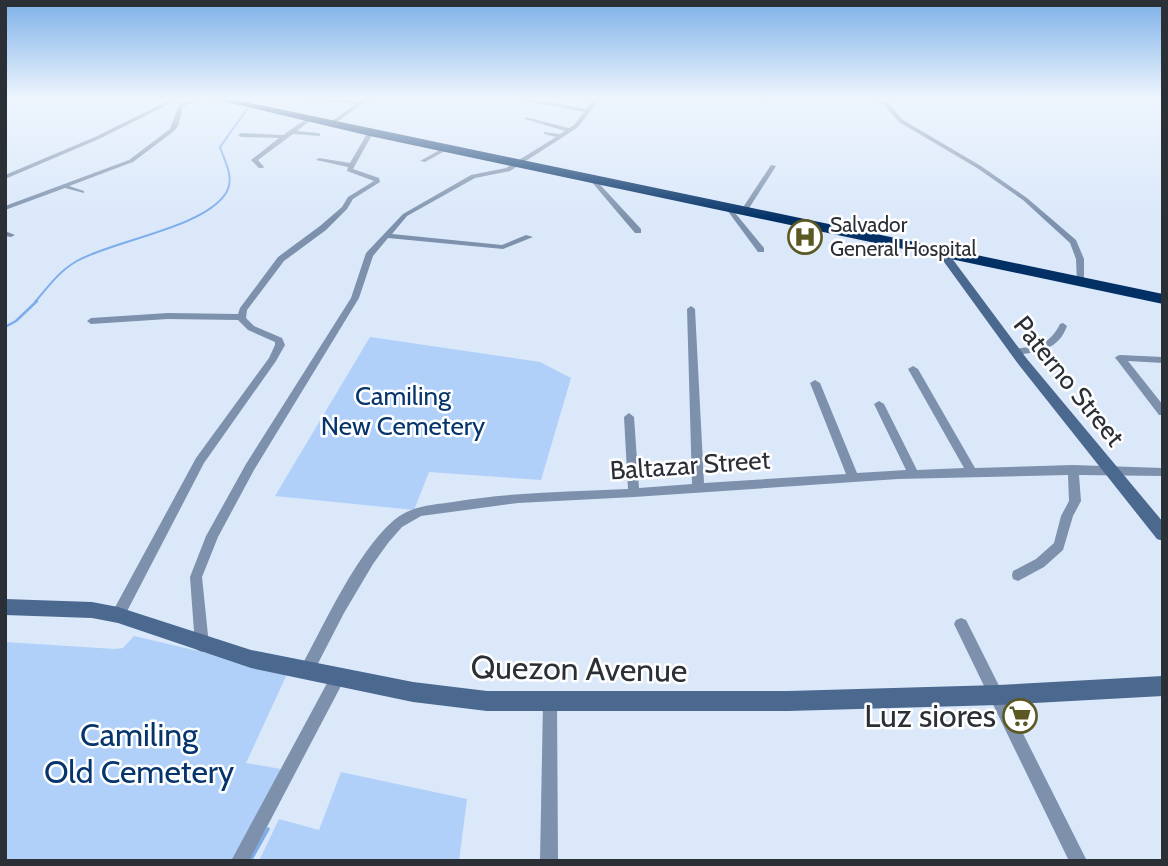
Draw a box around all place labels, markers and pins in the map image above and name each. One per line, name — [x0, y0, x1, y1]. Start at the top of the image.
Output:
place label: Salvador General Hospital — [830, 212, 977, 261]
hospital icon: Salvador General Hospital — [786, 218, 824, 256]
place label: Luz siores — [864, 696, 996, 735]
supermarket icon: Luz siores — [1001, 697, 1039, 735]

